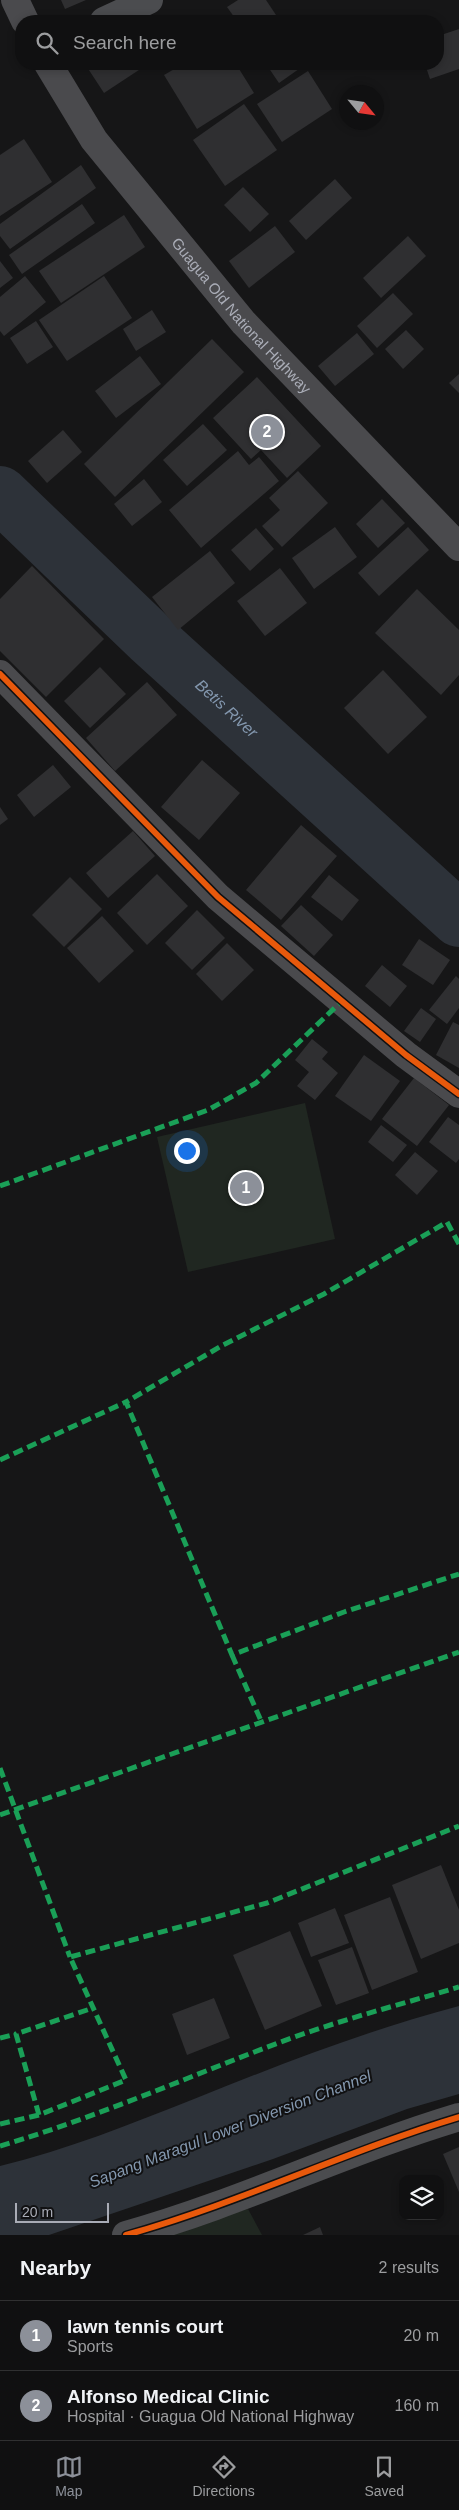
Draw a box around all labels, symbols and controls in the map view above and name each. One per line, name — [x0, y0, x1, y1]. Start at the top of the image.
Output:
search box — [15, 15, 444, 70]
icon: search — [33, 29, 61, 57]
text: Search here — [73, 32, 177, 53]
north arrow — [339, 85, 384, 130]
street label: Guagua Old National Highway — [169, 234, 315, 397]
pin: 2 — [251, 413, 283, 451]
water label: Betis River — [193, 676, 262, 741]
your location — [174, 1138, 200, 1164]
pin: 1 — [230, 1169, 262, 1207]
water label: Sapang Maragul Lower Diversion Channel — [87, 2067, 374, 2191]
map controls — [399, 2175, 444, 2220]
button: layers — [399, 2175, 444, 2220]
scale bar — [15, 2200, 109, 2223]
text: 20 m — [22, 2204, 53, 2220]
text: Nearby — [20, 2256, 91, 2279]
text: 2 results — [379, 2259, 439, 2276]
text: lawn tennis court — [67, 2316, 223, 2337]
text: 1 — [32, 2327, 40, 2344]
text: 20 m — [403, 2327, 439, 2344]
text: Sports — [67, 2338, 113, 2355]
text: Alfonso Medical Clinic — [67, 2386, 270, 2407]
text: 2 — [32, 2397, 40, 2414]
text: 160 m — [395, 2397, 439, 2414]
text: Hospital · Guagua Old National Highway — [67, 2408, 354, 2425]
tab: Map — [55, 2453, 83, 2499]
tab: Directions — [193, 2453, 255, 2499]
tab: Saved — [364, 2453, 404, 2499]

